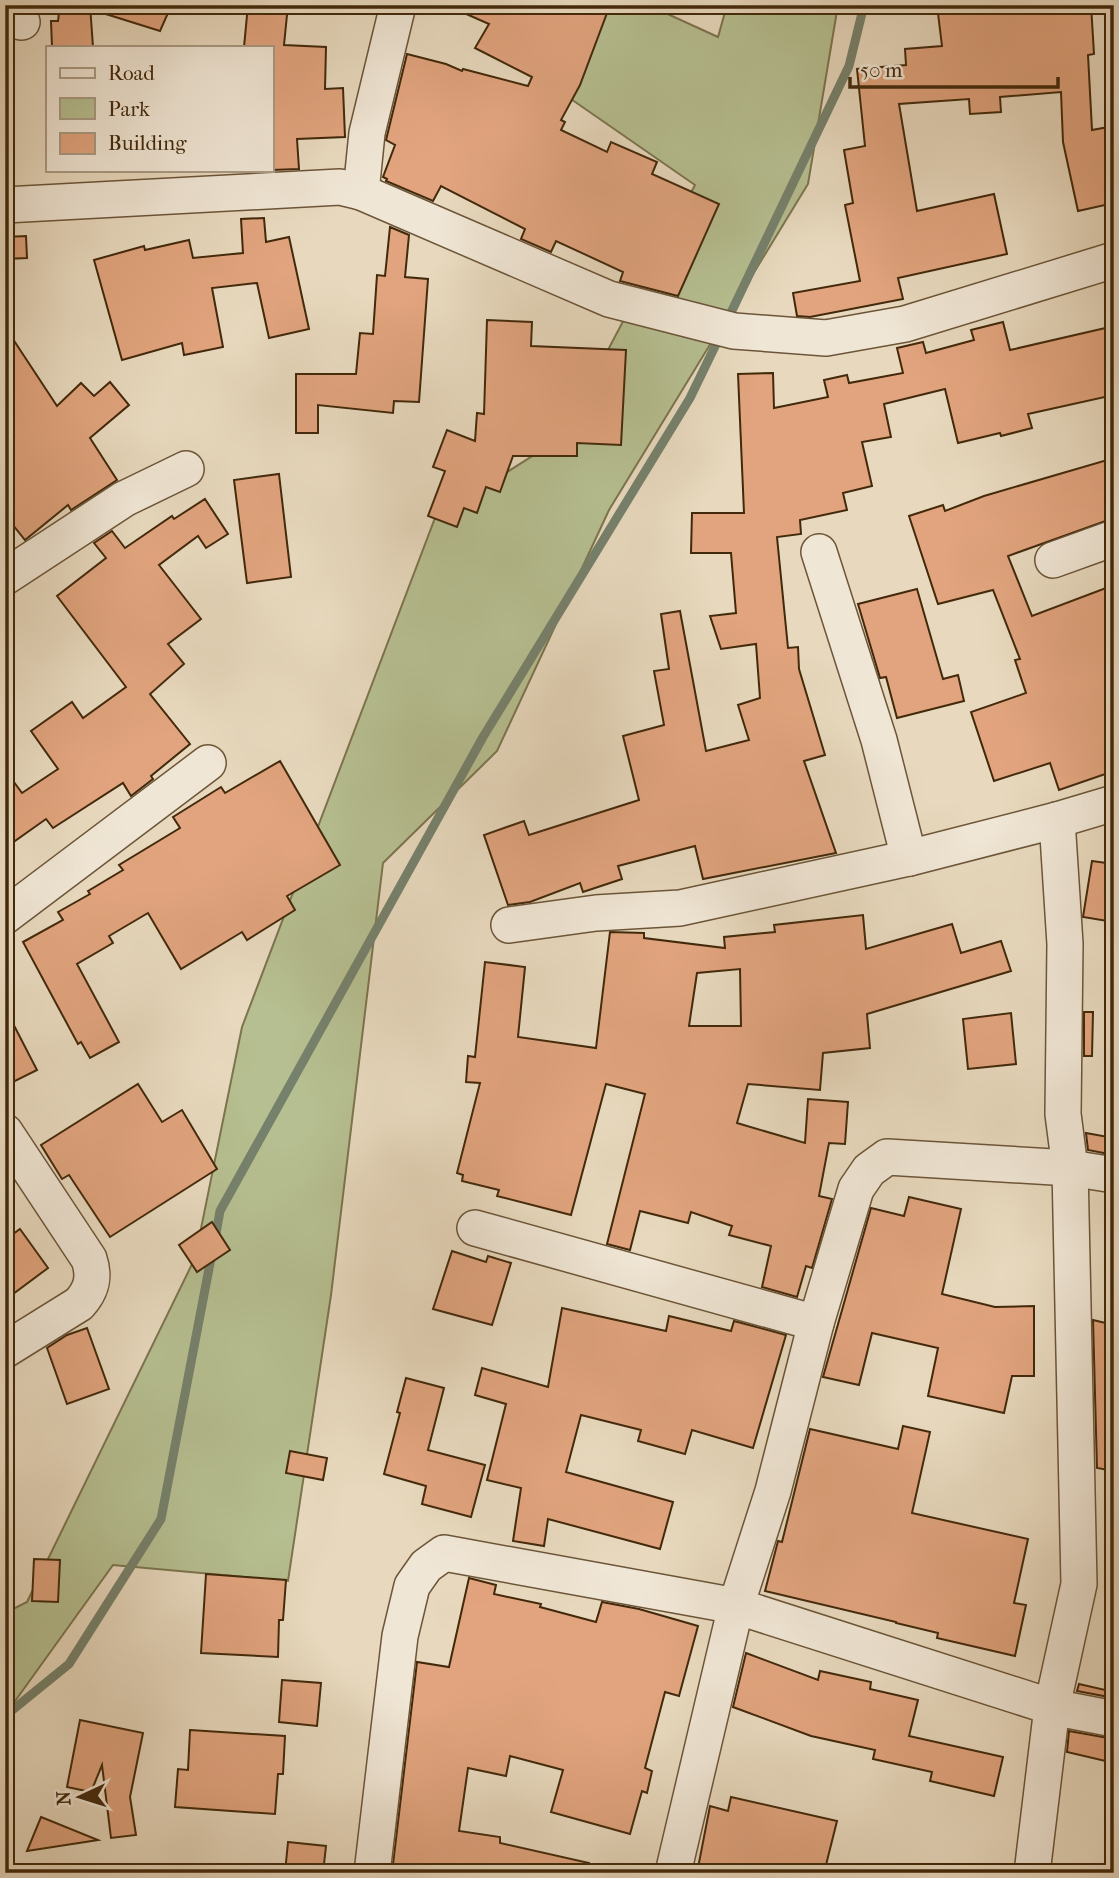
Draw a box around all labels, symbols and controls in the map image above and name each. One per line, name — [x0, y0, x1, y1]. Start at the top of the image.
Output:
legend — [46, 46, 273, 172]
scale bar — [850, 46, 1058, 90]
text: 50 m — [860, 58, 903, 82]
text: Road — [108, 61, 155, 85]
text: Park — [108, 97, 150, 121]
text: Building — [108, 131, 187, 155]
north arrow — [46, 1762, 116, 1832]
text: N — [53, 1790, 76, 1806]

